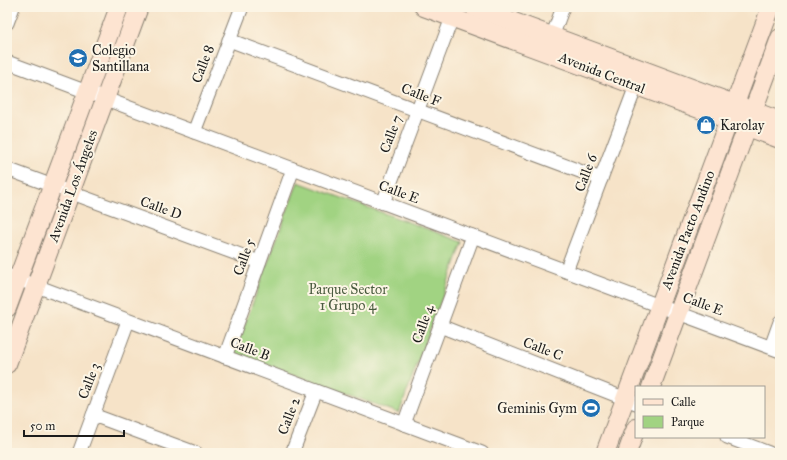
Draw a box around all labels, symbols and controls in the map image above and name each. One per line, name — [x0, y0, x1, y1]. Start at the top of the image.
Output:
place label: Colegio Santillana — [92, 42, 149, 75]
street label: Calle 8 — [188, 43, 218, 85]
school or university icon: Colegio Santillana — [67, 47, 89, 69]
street label: Avenida Central — [555, 48, 648, 97]
street label: Calle F — [399, 80, 443, 110]
street label: Calle 7 — [376, 113, 406, 155]
shop icon: Karolay — [695, 114, 717, 136]
place label: Karolay — [720, 117, 765, 134]
street label: Avenida Los Ángeles — [43, 127, 101, 245]
street label: Calle 6 — [571, 151, 601, 194]
street label: Avenida Pacto Andino — [657, 168, 718, 293]
street label: Calle E — [376, 177, 422, 207]
street label: Calle D — [138, 193, 184, 223]
street label: Calle 5 — [229, 236, 259, 278]
park label: Parque Sector 1 Grupo 4 — [309, 281, 388, 314]
street label: Calle E — [680, 289, 726, 319]
street label: Calle 4 — [408, 301, 438, 346]
street label: Calle B — [228, 334, 272, 364]
street label: Calle C — [521, 334, 565, 364]
street label: Calle 3 — [74, 360, 104, 402]
legend — [635, 386, 765, 438]
street label: Calle 2 — [274, 395, 304, 437]
text: Calle — [671, 395, 696, 409]
sports icon: Geminis Gym — [580, 397, 602, 419]
place label: Geminis Gym — [497, 400, 577, 417]
scale bar — [24, 412, 124, 438]
text: Parque — [671, 415, 704, 430]
text: 50 m — [30, 419, 55, 433]

